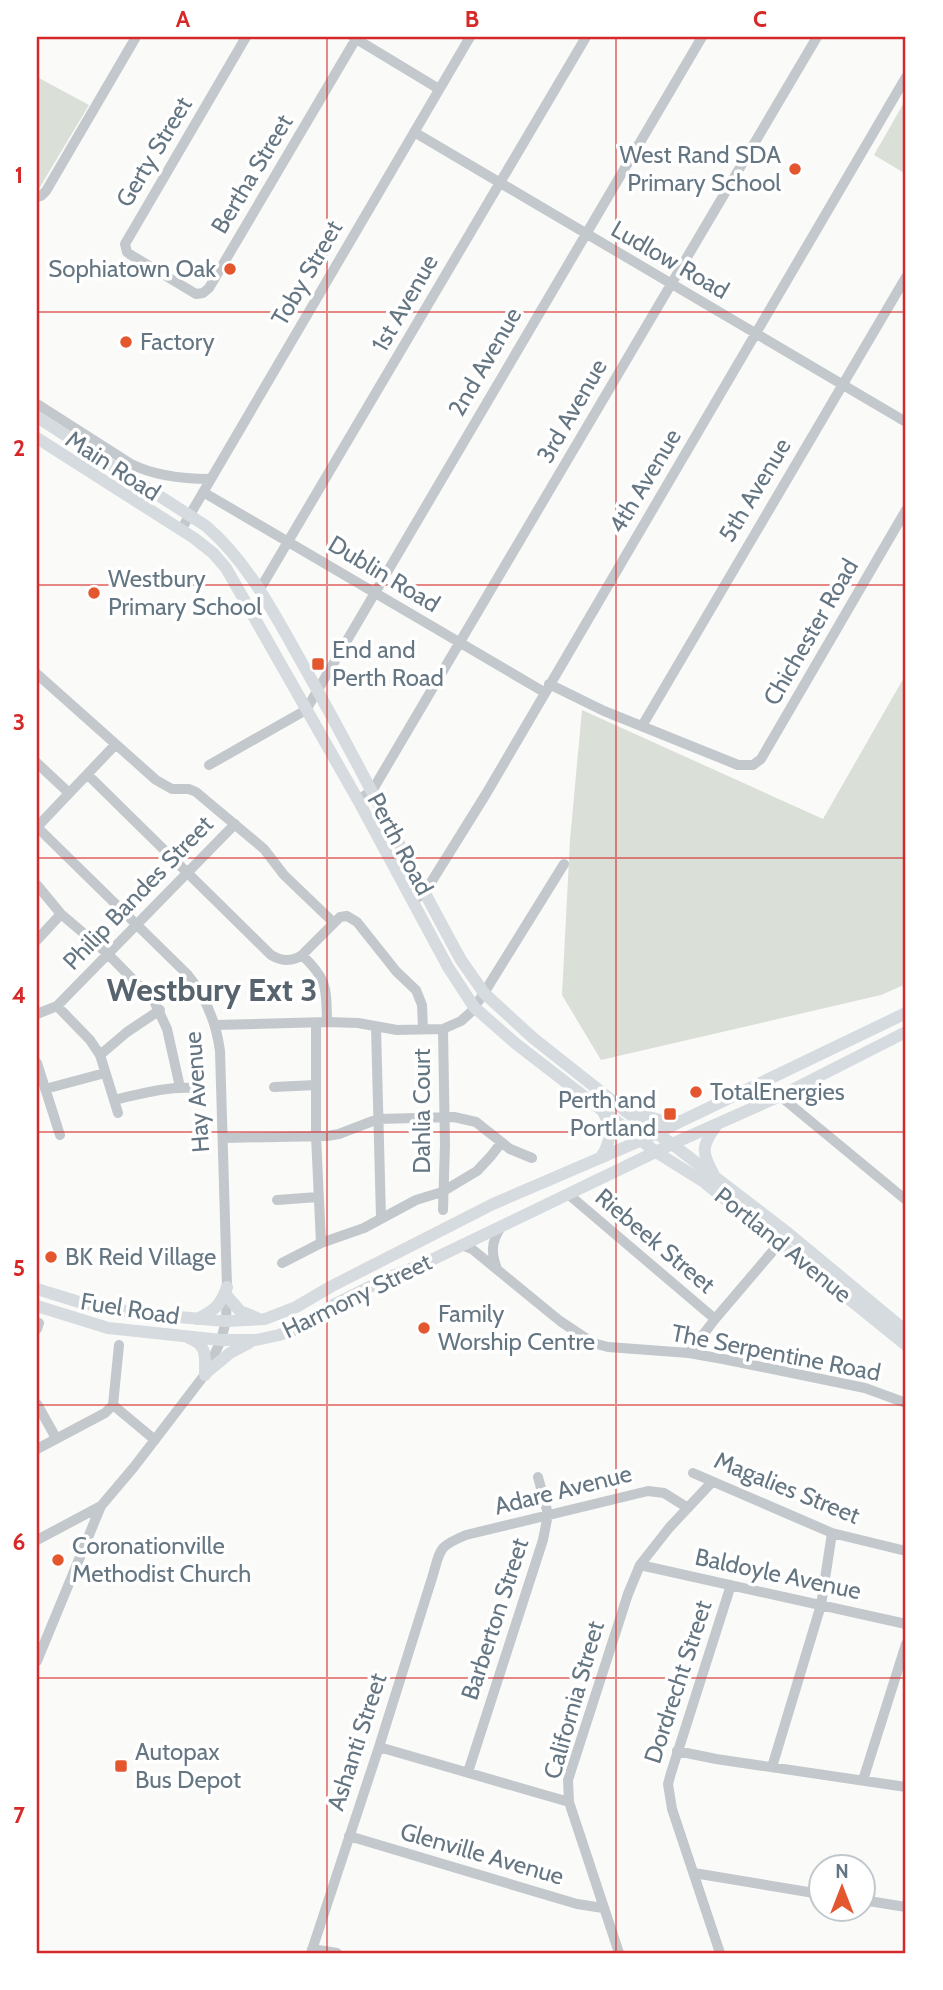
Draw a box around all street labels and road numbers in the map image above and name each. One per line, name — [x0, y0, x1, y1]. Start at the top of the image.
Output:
street label: Gerty Street — [109, 91, 198, 212]
street label: Bertha Street — [205, 109, 298, 239]
street label: Ludlow Road — [606, 214, 734, 305]
street label: Toby Street — [265, 215, 348, 330]
street label: 1st Avenue — [365, 249, 444, 356]
street label: 2nd Avenue — [442, 302, 527, 421]
street label: 3rd Avenue — [530, 354, 613, 468]
street label: 4th Avenue — [602, 423, 687, 538]
street label: Main Road — [61, 424, 166, 507]
street label: 5th Avenue — [712, 433, 797, 547]
street label: Dublin Road — [323, 529, 445, 618]
street label: Chichester Road — [757, 553, 864, 710]
street label: Perth Road — [361, 788, 439, 900]
street label: Philip Bandes Street — [57, 810, 219, 976]
street label: Hay Avenue — [178, 1030, 215, 1154]
street label: Dahlia Court — [407, 1048, 436, 1174]
street label: Portland Avenue — [709, 1181, 858, 1309]
street label: Riebeek Street — [590, 1182, 721, 1299]
street label: Harmony Street — [277, 1247, 436, 1344]
street label: Fuel Road — [79, 1286, 182, 1331]
street label: The Serpentine Road — [669, 1318, 883, 1387]
street label: Magalies Street — [710, 1445, 864, 1530]
street label: Adare Avenue — [491, 1458, 635, 1521]
street label: Barberton Street — [455, 1534, 534, 1703]
street label: Baldoyle Avenue — [692, 1542, 864, 1605]
street label: Dordrecht Street — [638, 1597, 718, 1767]
street label: California Street — [537, 1618, 610, 1782]
street label: Ashanti Street — [321, 1669, 392, 1814]
street label: Glenville Avenue — [397, 1816, 567, 1891]

